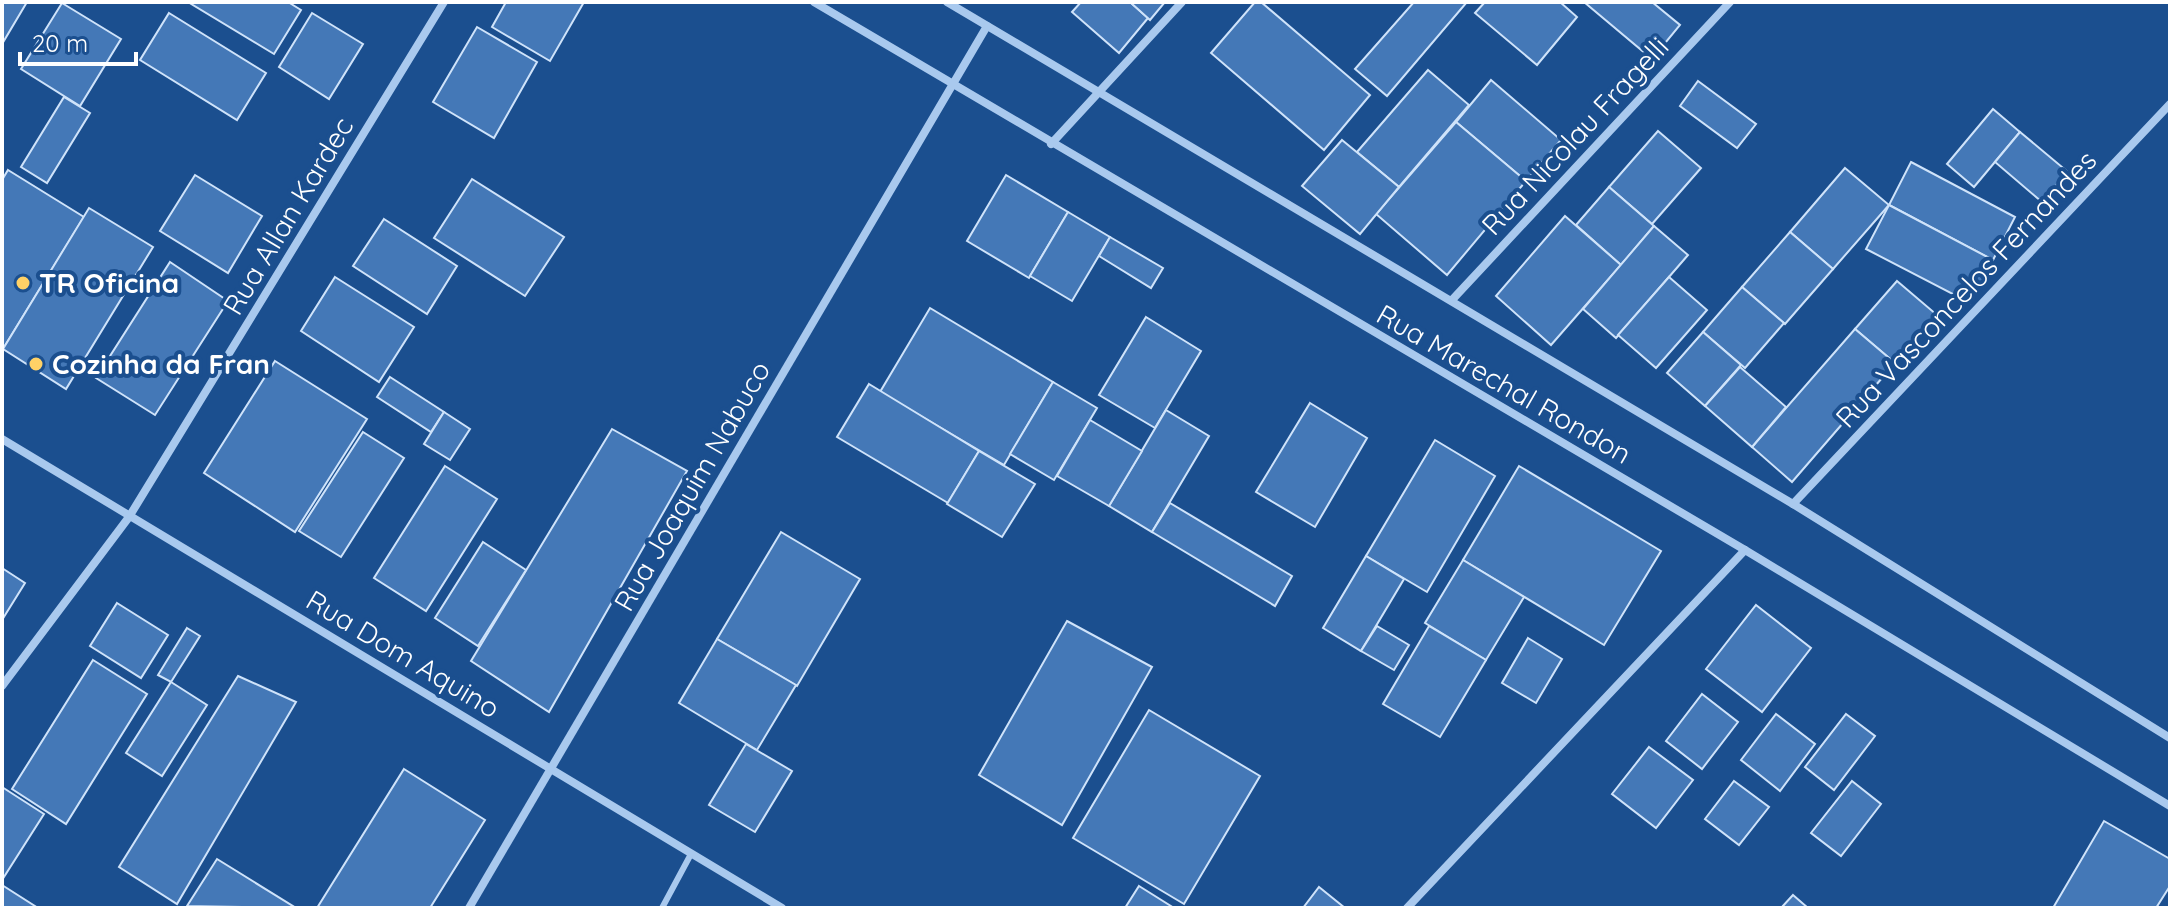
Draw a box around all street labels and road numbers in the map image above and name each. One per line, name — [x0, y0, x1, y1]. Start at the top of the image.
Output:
street label: Rua Nicolau Fragelli — [1474, 29, 1675, 242]
street label: Rua Allan Kardec — [215, 111, 360, 321]
street label: Rua Vasconcelos Fernandes — [1828, 143, 2103, 435]
street label: Rua Marechal Rondon — [1371, 296, 1638, 471]
street label: Rua Joaquim Nabuco — [606, 355, 777, 617]
street label: Rua Dom Aquino — [300, 582, 506, 725]

